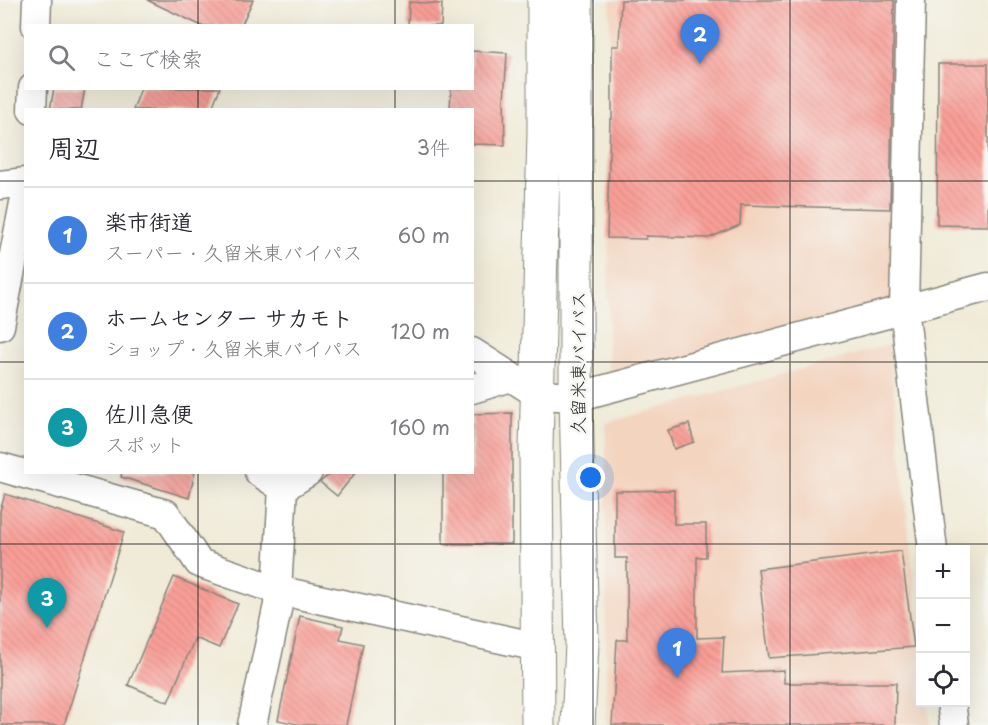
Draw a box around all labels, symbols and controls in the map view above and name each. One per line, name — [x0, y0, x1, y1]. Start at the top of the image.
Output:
pin: 2 — [680, 14, 720, 64]
search box — [24, 24, 474, 90]
icon: search — [45, 41, 78, 74]
text: ここで検索 — [93, 41, 203, 74]
text: 周辺 — [48, 128, 100, 167]
text: 3件 — [417, 132, 450, 162]
text: 楽市街道 — [105, 204, 193, 237]
text: 1 — [63, 220, 72, 250]
text: 60 m — [398, 220, 450, 250]
text: スーパー · 久留米東バイパス — [105, 237, 363, 267]
street label: 久留米東バイパス — [564, 291, 591, 435]
text: ホームセンター サカモト — [105, 300, 353, 333]
text: 2 — [60, 316, 75, 346]
text: 120 m — [391, 316, 450, 346]
text: ショップ · 久留米東バイパス — [105, 333, 363, 363]
text: 佐川急便 — [105, 396, 193, 429]
text: 3 — [61, 412, 74, 442]
text: 160 m — [390, 412, 450, 442]
text: スポット — [105, 429, 185, 459]
your location — [576, 463, 605, 492]
map controls — [916, 545, 970, 707]
button: + — [916, 545, 970, 599]
pin: 3 — [28, 578, 66, 628]
button: − — [916, 599, 970, 653]
pin: 1 — [658, 628, 696, 678]
button: locate — [916, 653, 970, 707]

